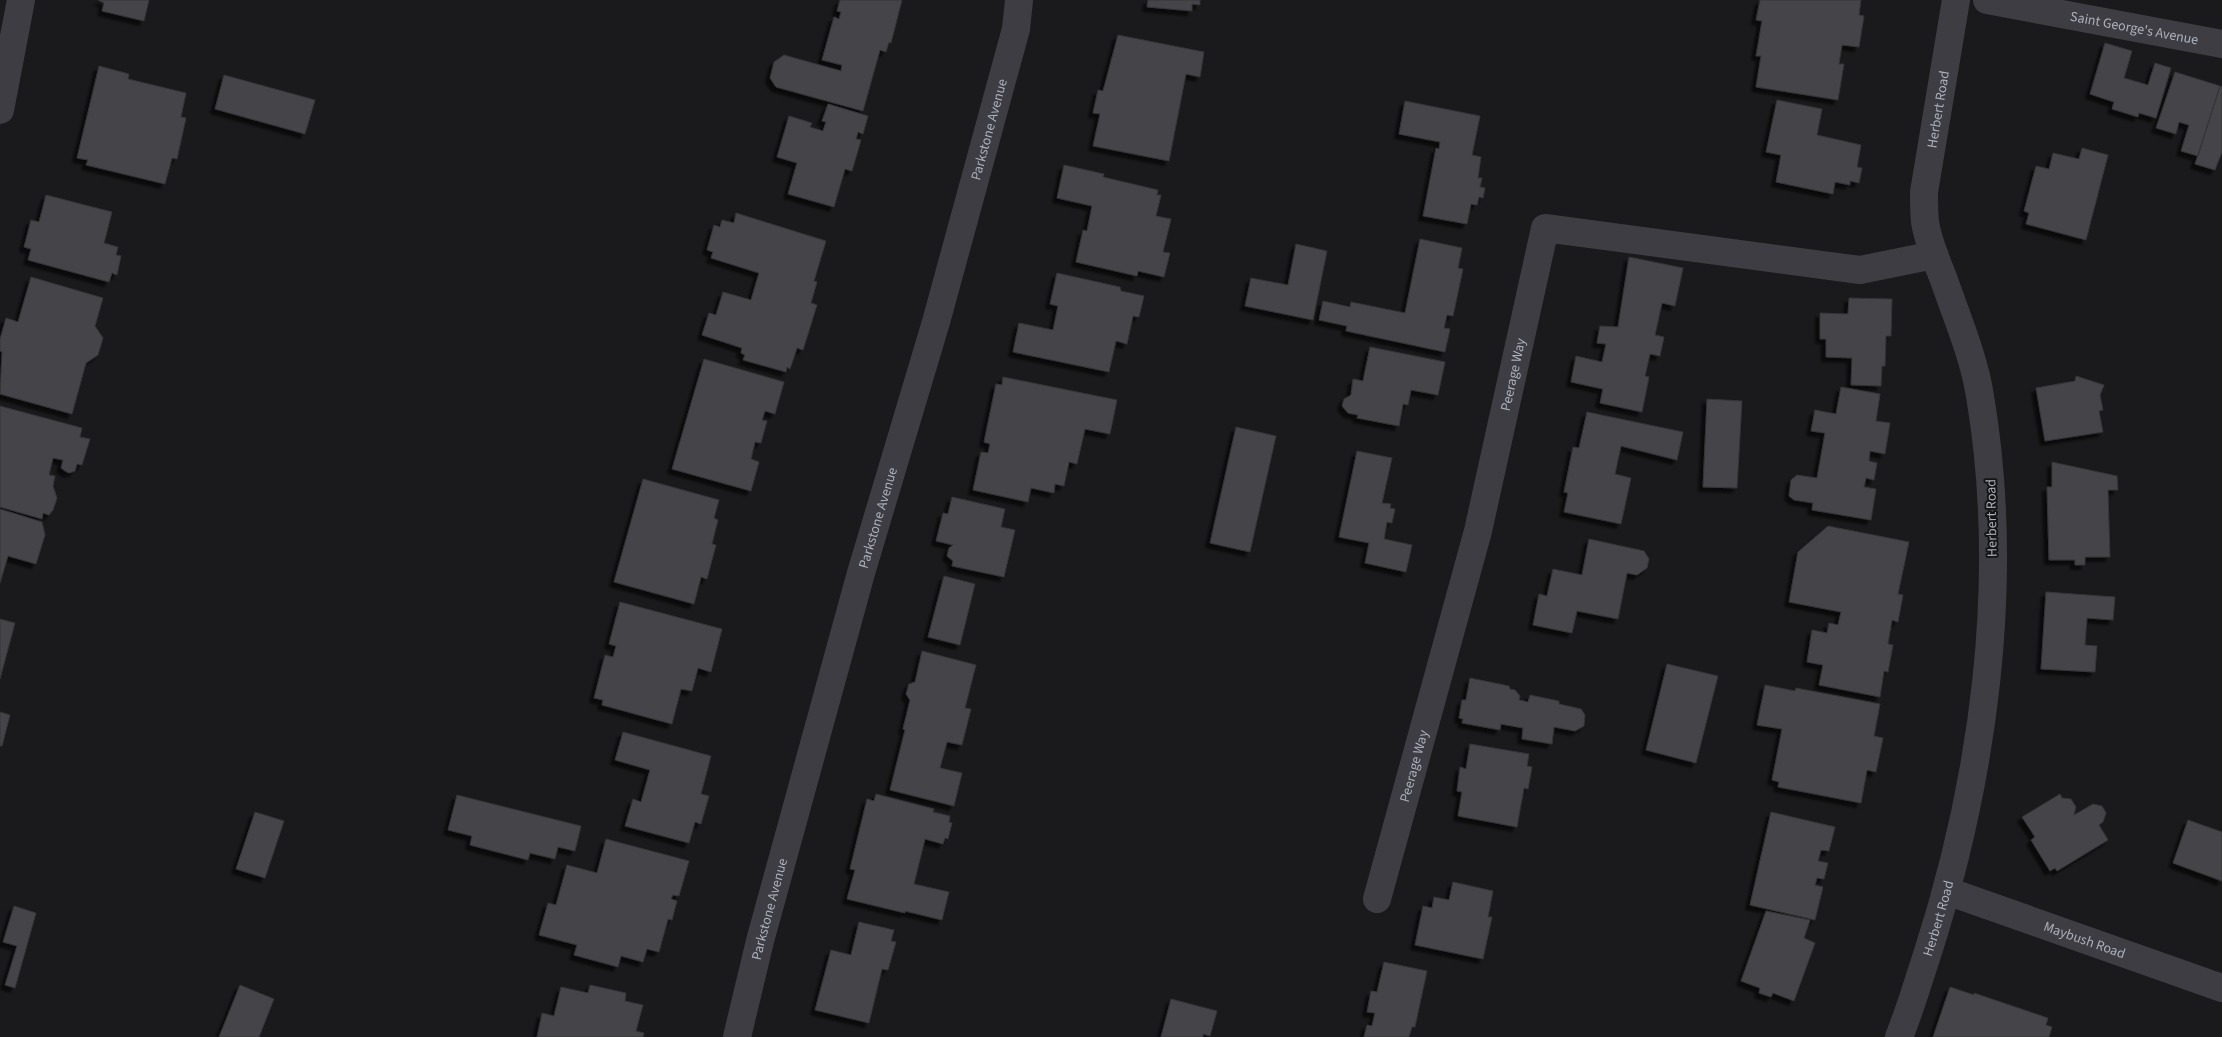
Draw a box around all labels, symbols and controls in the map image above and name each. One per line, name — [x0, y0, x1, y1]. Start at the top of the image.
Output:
street label: Saint George's Avenue — [2068, 7, 2200, 50]
street label: Herbert Road — [1922, 69, 1955, 150]
street label: Parkstone Avenue — [966, 76, 1013, 183]
street label: Peerage Way — [1496, 336, 1531, 413]
street label: Parkstone Avenue — [854, 465, 903, 571]
street label: Herbert Road — [1981, 479, 2003, 557]
street label: Peerage Way — [1395, 727, 1434, 805]
street label: Parkstone Avenue — [747, 856, 793, 962]
street label: Herbert Road — [1918, 878, 1959, 959]
street label: Maybush Road — [2041, 917, 2128, 964]

